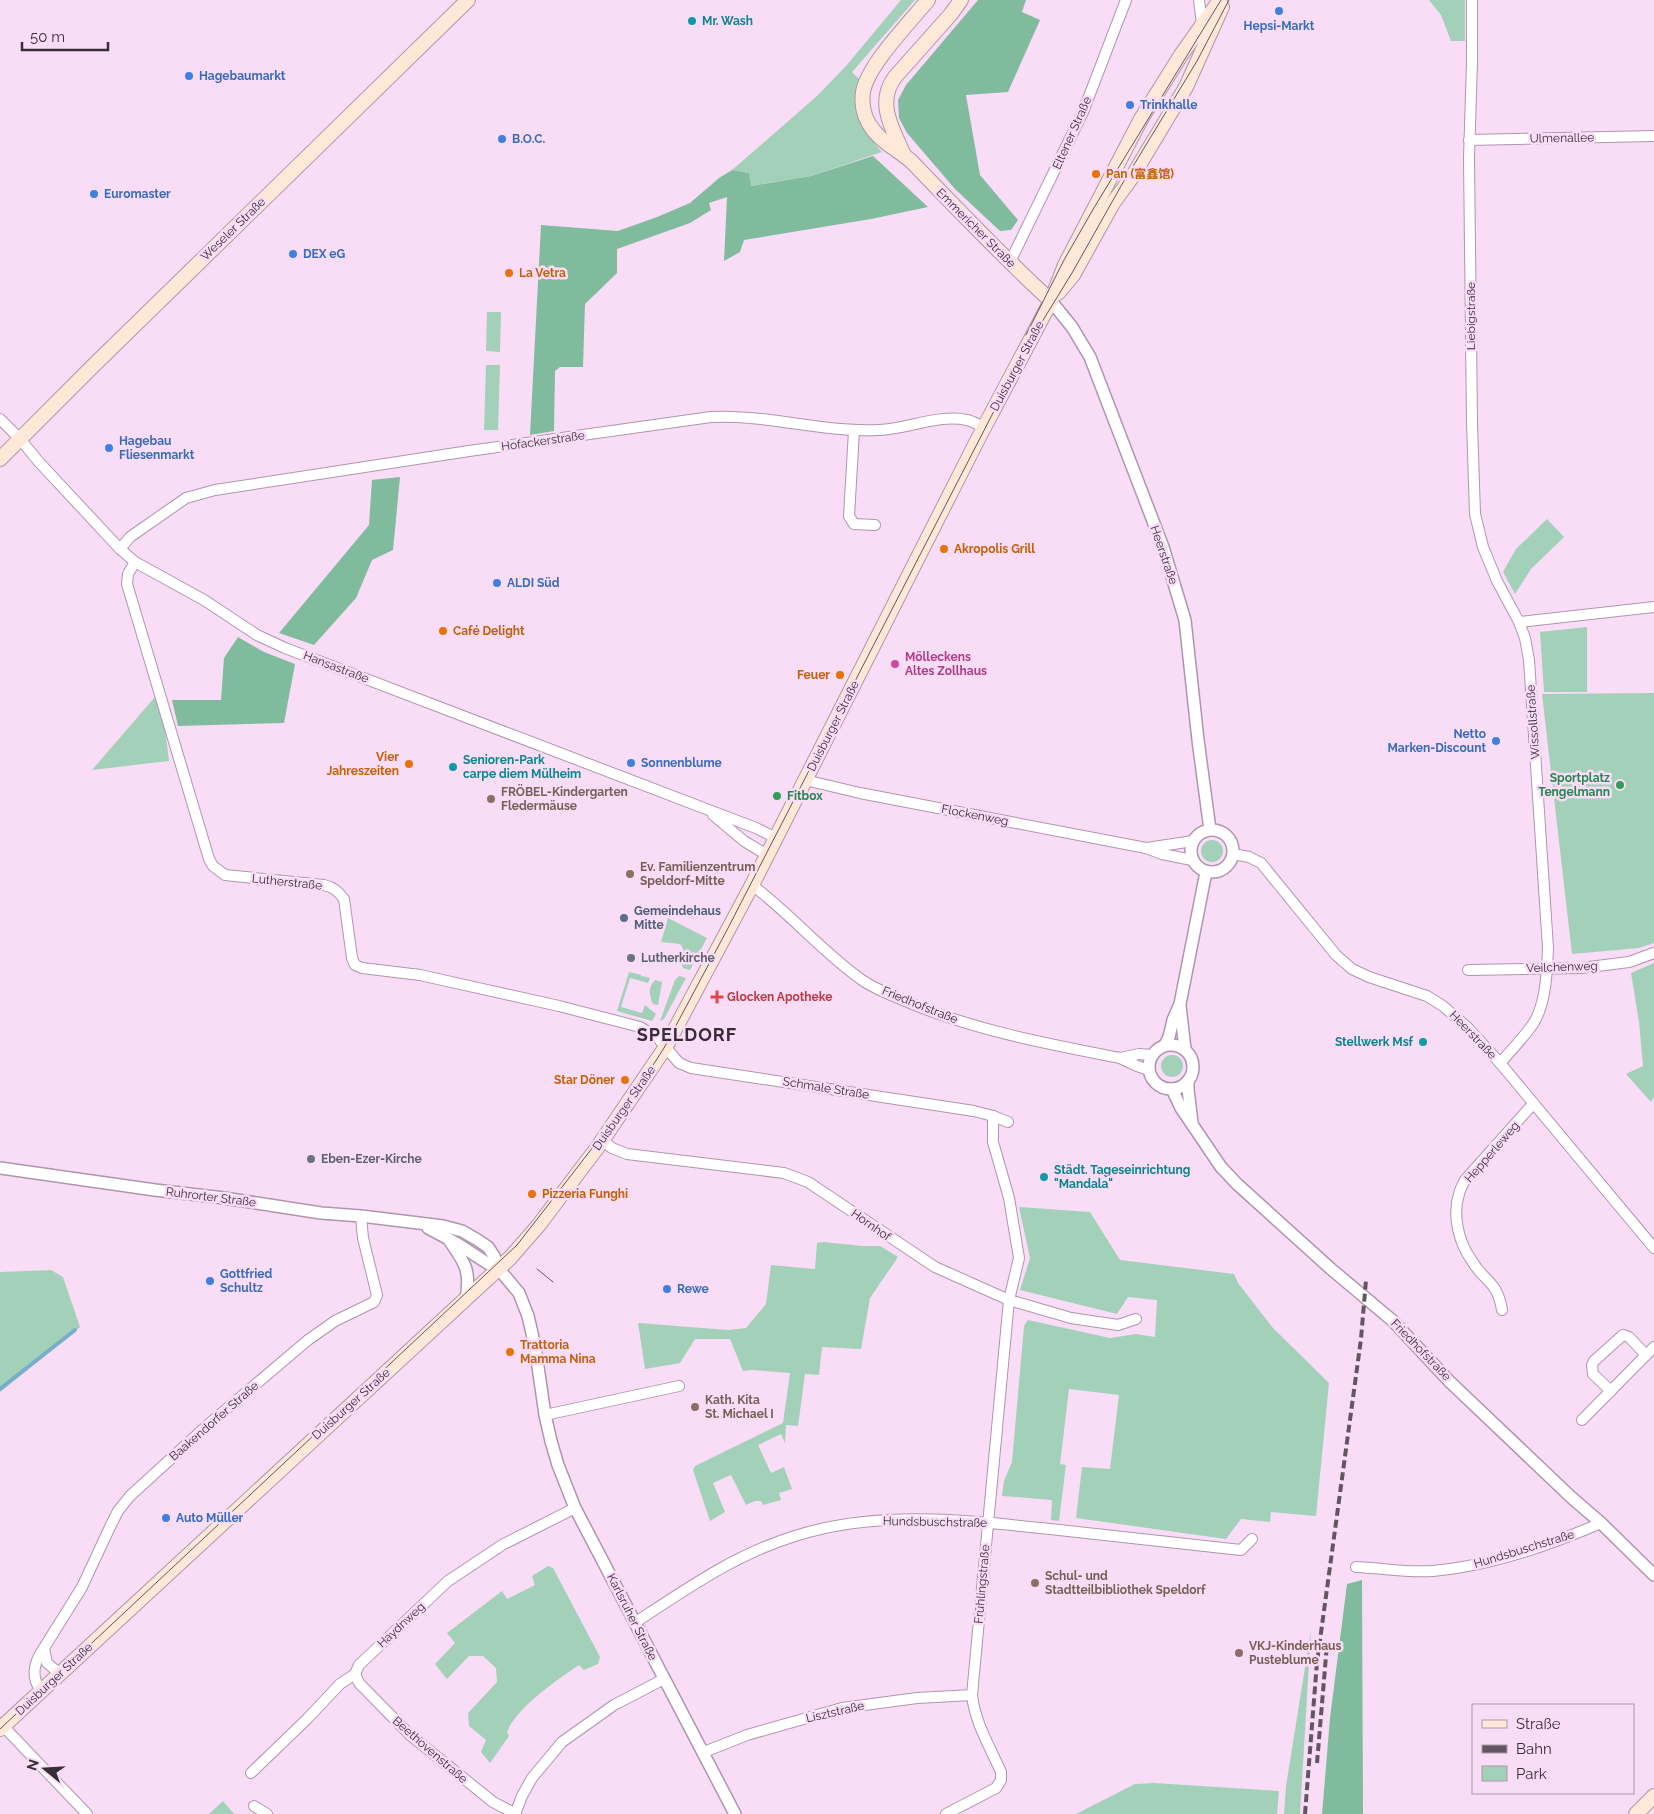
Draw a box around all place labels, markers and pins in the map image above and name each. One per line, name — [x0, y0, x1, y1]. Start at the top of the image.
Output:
marker: Hepsi-Markt — [1273, 5, 1285, 17]
place label: Mr. Wash — [702, 14, 753, 28]
marker: Mr. Wash — [686, 15, 698, 27]
place label: Hepsi-Markt — [1244, 19, 1315, 33]
place label: Hagebaumarkt — [199, 69, 286, 83]
marker: Hagebaumarkt — [183, 70, 195, 82]
place label: Trinkhalle — [1140, 98, 1197, 112]
marker: Trinkhalle — [1124, 99, 1136, 111]
place label: B.O.C. — [512, 132, 546, 146]
marker: B.O.C. — [496, 133, 508, 145]
place label: Pan (富鑫馆) — [1106, 167, 1174, 181]
marker: Pan (富鑫馆) — [1090, 168, 1102, 180]
place label: Euromaster — [104, 187, 171, 201]
marker: Euromaster — [88, 188, 100, 200]
place label: DEX eG — [303, 247, 345, 261]
marker: DEX eG — [287, 248, 299, 260]
place label: La Vetra — [519, 266, 566, 280]
marker: La Vetra — [503, 267, 515, 279]
place label: Hagebau Fliesenmarkt — [119, 434, 195, 462]
marker: Hagebau Fliesenmarkt — [103, 442, 115, 454]
place label: Akropolis Grill — [954, 542, 1035, 556]
marker: Akropolis Grill — [938, 543, 950, 555]
place label: ALDI Süd — [507, 576, 560, 590]
marker: ALDI Süd — [491, 577, 503, 589]
place label: Café Delight — [453, 624, 525, 638]
marker: Café Delight — [437, 625, 449, 637]
place label: Mölleckens Altes Zollhaus — [905, 650, 987, 678]
marker: Mölleckens Altes Zollhaus — [889, 658, 901, 670]
place label: Feuer — [797, 668, 830, 682]
marker: Feuer — [834, 669, 846, 681]
place label: Netto Marken-Discount — [1388, 727, 1486, 755]
marker: Netto Marken-Discount — [1490, 735, 1502, 747]
place label: Vier Jahreszeiten — [326, 750, 399, 778]
place label: Senioren-Park carpe diem Mülheim — [463, 753, 581, 781]
place label: Sonnenblume — [641, 756, 722, 770]
marker: Sonnenblume — [625, 757, 637, 769]
marker: Vier Jahreszeiten — [403, 758, 415, 770]
marker: Senioren-Park carpe diem Mülheim — [447, 761, 459, 773]
place label: Sportplatz Tengelmann — [1538, 771, 1610, 799]
marker: Sportplatz Tengelmann — [1614, 779, 1626, 791]
place label: FRÖBEL-Kindergarten Fledermäuse — [501, 784, 628, 813]
place label: Fitbox — [787, 789, 823, 803]
marker: Fitbox — [771, 790, 783, 802]
marker: FRÖBEL-Kindergarten Fledermäuse — [485, 793, 497, 805]
place label: Ev. Familienzentrum Speldorf-Mitte — [640, 860, 755, 888]
marker: Ev. Familienzentrum Speldorf-Mitte — [624, 868, 636, 880]
place label: Gemeindehaus Mitte — [634, 904, 721, 932]
marker: Gemeindehaus Mitte — [618, 912, 630, 924]
place label: Lutherkirche — [641, 951, 715, 965]
marker: Lutherkirche — [625, 952, 637, 964]
place label: Glocken Apotheke — [727, 990, 832, 1004]
marker: Glocken Apotheke — [711, 991, 723, 1003]
place label: Stellwerk Msf — [1335, 1035, 1414, 1049]
marker: Stellwerk Msf — [1417, 1036, 1429, 1048]
place label: Star Döner — [554, 1073, 615, 1087]
marker: Star Döner — [619, 1074, 631, 1086]
place label: Eben-Ezer-Kirche — [321, 1152, 422, 1166]
marker: Eben-Ezer-Kirche — [305, 1153, 317, 1165]
place label: Städt. Tageseinrichtung "Mandala" — [1054, 1163, 1190, 1191]
marker: Städt. Tageseinrichtung "Mandala" — [1038, 1171, 1050, 1183]
place label: Pizzeria Funghi — [542, 1187, 628, 1201]
marker: Pizzeria Funghi — [526, 1188, 538, 1200]
place label: Gottfried Schultz — [220, 1267, 272, 1295]
marker: Gottfried Schultz — [204, 1275, 216, 1287]
place label: Rewe — [677, 1282, 709, 1296]
marker: Rewe — [661, 1283, 673, 1295]
place label: Trattoria Mamma Nina — [520, 1338, 596, 1366]
marker: Trattoria Mamma Nina — [504, 1346, 516, 1358]
place label: Kath. Kita St. Michael I — [705, 1393, 774, 1421]
marker: Kath. Kita St. Michael I — [689, 1401, 701, 1413]
place label: Auto Müller — [176, 1511, 244, 1525]
marker: Auto Müller — [160, 1512, 172, 1524]
place label: Schul- und Stadtteilbibliothek Speldorf — [1045, 1569, 1206, 1597]
marker: Schul- und Stadtteilbibliothek Speldorf — [1029, 1577, 1041, 1589]
place label: VKJ-Kinderhaus Pusteblume — [1249, 1639, 1342, 1667]
marker: VKJ-Kinderhaus Pusteblume — [1233, 1647, 1245, 1659]

